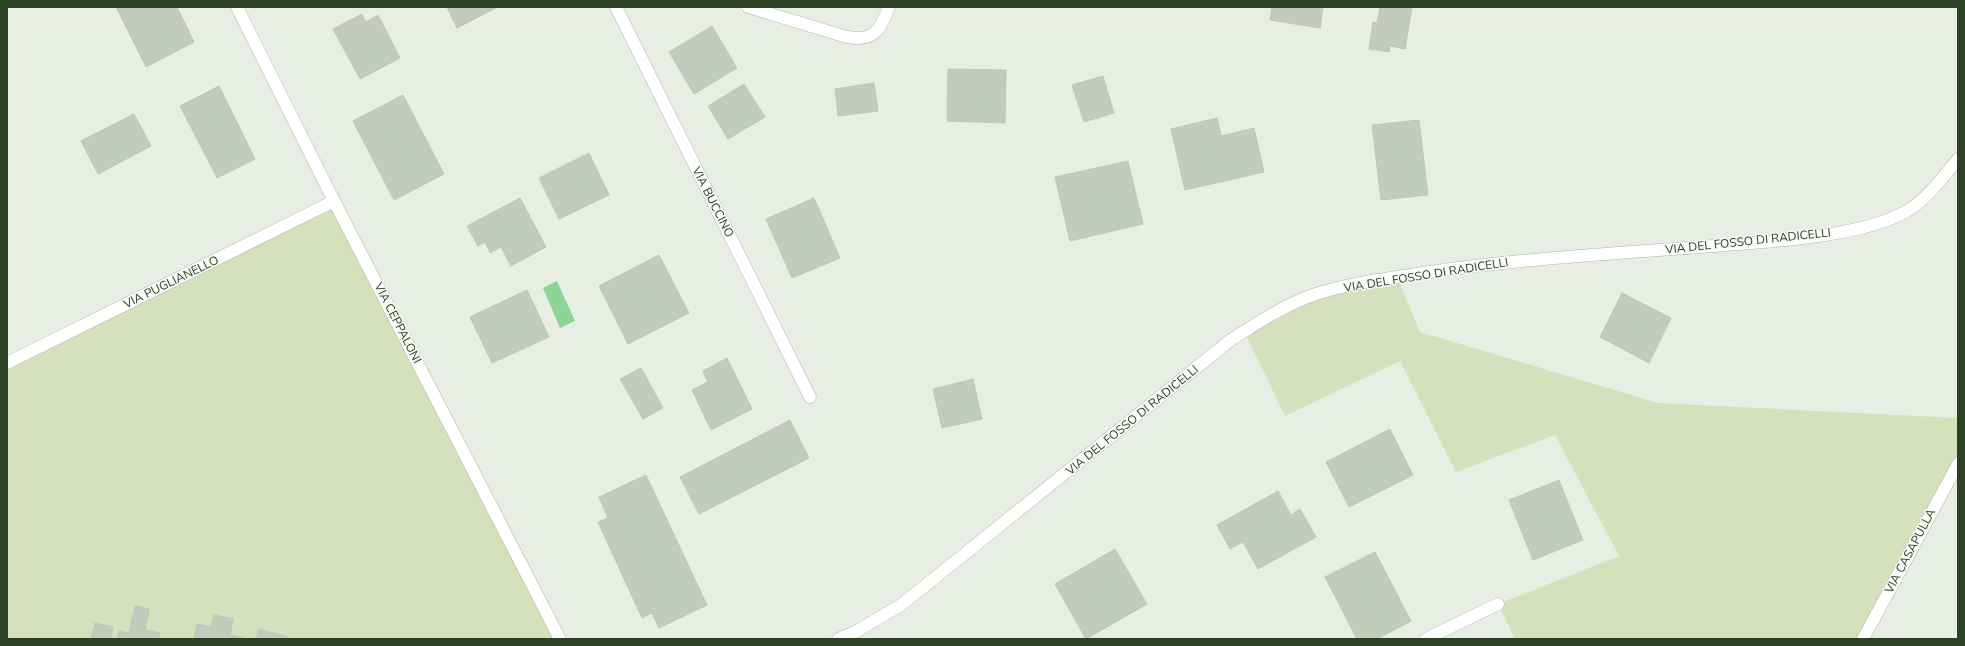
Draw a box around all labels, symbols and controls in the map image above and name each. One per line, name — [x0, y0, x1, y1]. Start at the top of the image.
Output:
street label: VIA BUCCINO — [688, 163, 738, 240]
street label: VIA DEL FOSSO DI RADICELLI — [1664, 224, 1831, 258]
street label: VIA PUGLIANELLO — [120, 252, 221, 312]
street label: VIA DEL FOSSO DI RADICELLI — [1342, 254, 1509, 296]
street label: VIA CEPPALONI — [370, 279, 425, 366]
street label: VIA DEL FOSSO DI RADICELLI — [1062, 362, 1202, 479]
street label: VIA CASAPULLA — [1880, 506, 1939, 597]

